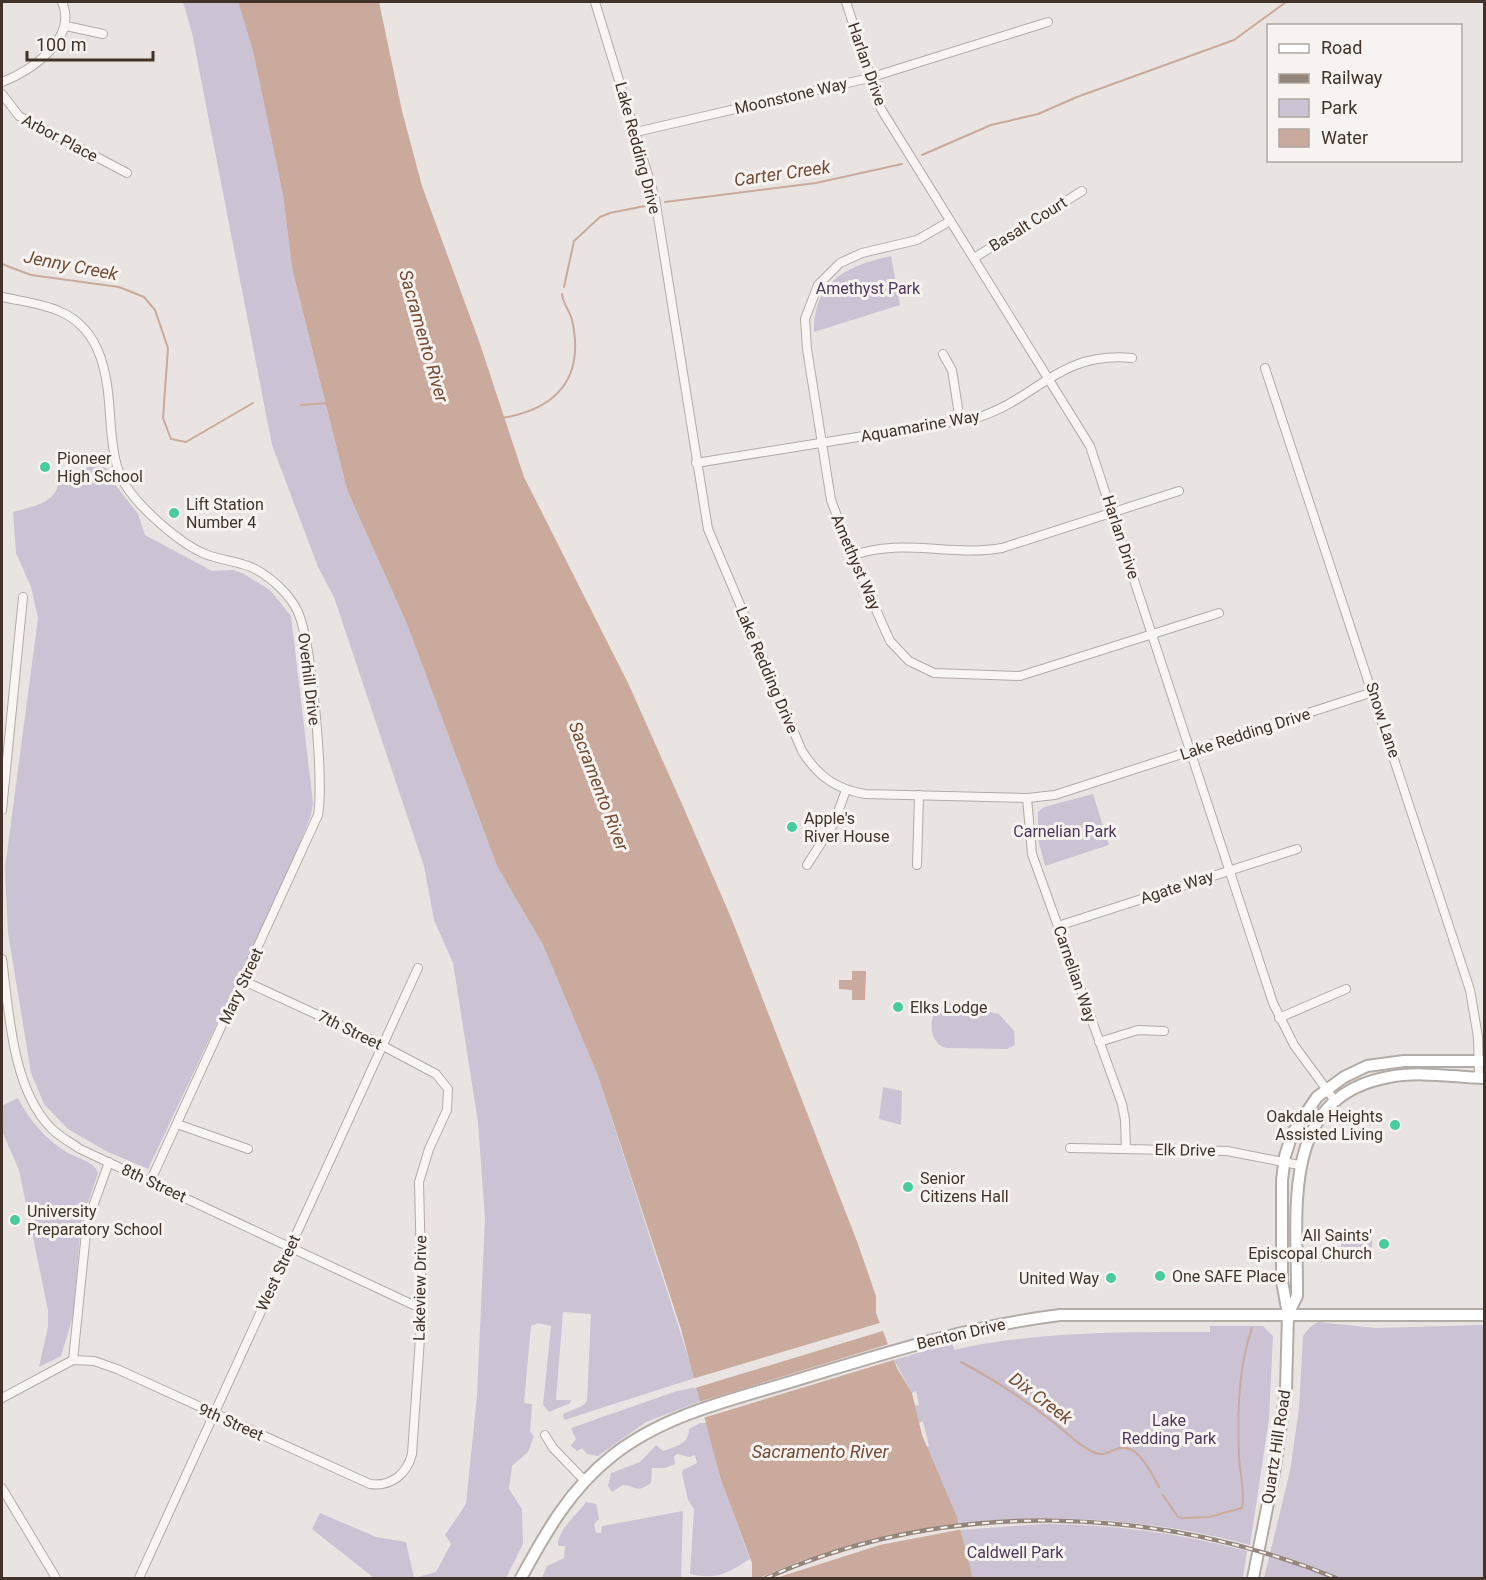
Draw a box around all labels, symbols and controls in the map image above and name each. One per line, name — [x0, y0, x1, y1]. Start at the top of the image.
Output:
street label: Harlan Drive — [844, 20, 890, 108]
scale bar — [27, 24, 153, 62]
legend — [1267, 24, 1462, 162]
text: 100 m — [36, 34, 87, 55]
text: Road — [1321, 37, 1362, 58]
text: Railway — [1321, 67, 1383, 88]
street label: Moonstone Way — [733, 74, 850, 118]
street label: Lake Redding Drive — [611, 80, 665, 216]
text: Park — [1321, 97, 1358, 118]
street label: Arbor Place — [19, 110, 101, 166]
text: Water — [1321, 127, 1368, 148]
water label: Carter Creek — [733, 156, 833, 190]
street label: Basalt Court — [986, 193, 1070, 255]
water label: Jenny Creek — [22, 246, 121, 285]
water label: Sacramento River — [395, 267, 453, 406]
park label: Amethyst Park — [816, 279, 921, 298]
street label: Aquamarine Way — [859, 406, 981, 446]
place label: Pioneer High School — [57, 449, 143, 486]
marker: Pioneer High School — [38, 460, 52, 474]
street label: Harlan Drive — [1099, 493, 1143, 581]
place label: Lift Station Number 4 — [186, 495, 264, 532]
marker: Lift Station Number 4 — [167, 506, 181, 520]
street label: Amethyst Way — [827, 511, 885, 613]
street label: Lake Redding Drive — [732, 604, 802, 736]
street label: Overhill Drive — [294, 632, 324, 726]
street label: Snow Lane — [1362, 680, 1404, 760]
street label: Lake Redding Drive — [1178, 704, 1312, 764]
water label: Sacramento River — [565, 718, 634, 855]
place label: Apple's River House — [804, 809, 889, 846]
marker: Apple's River House — [785, 820, 799, 834]
park label: Carnelian Park — [1013, 822, 1118, 841]
street label: Agate Way — [1138, 866, 1216, 908]
street label: Carnelian Way — [1050, 923, 1101, 1025]
street label: Mary Street — [215, 945, 267, 1027]
place label: Elks Lodge — [910, 998, 988, 1017]
marker: Elks Lodge — [891, 1000, 905, 1014]
street label: 7th Street — [315, 1006, 385, 1054]
place label: Oakdale Heights Assisted Living — [1266, 1107, 1383, 1144]
marker: Oakdale Heights Assisted Living — [1388, 1118, 1402, 1132]
street label: Elk Drive — [1154, 1140, 1216, 1160]
street label: 8th Street — [119, 1160, 189, 1206]
place label: Senior Citizens Hall — [920, 1169, 1009, 1206]
marker: Senior Citizens Hall — [901, 1180, 915, 1194]
place label: University Preparatory School — [27, 1202, 162, 1239]
marker: University Preparatory School — [8, 1213, 22, 1227]
place label: All Saints' Episcopal Church — [1248, 1226, 1372, 1263]
street label: West Street — [252, 1232, 304, 1314]
street label: Lakeview Drive — [410, 1235, 430, 1341]
marker: All Saints' Episcopal Church — [1377, 1237, 1391, 1251]
place label: One SAFE Place — [1172, 1267, 1286, 1286]
place label: United Way — [1019, 1269, 1099, 1288]
marker: One SAFE Place — [1153, 1269, 1167, 1283]
marker: United Way — [1104, 1271, 1118, 1285]
street label: Benton Drive — [915, 1315, 1007, 1353]
water label: Dix Creek — [1005, 1368, 1077, 1429]
street label: Quartz Hill Road — [1258, 1389, 1294, 1505]
street label: 9th Street — [196, 1399, 266, 1445]
park label: Lake Redding Park — [1122, 1411, 1217, 1448]
water label: Sacramento River — [752, 1441, 889, 1462]
park label: Caldwell Park — [967, 1543, 1064, 1562]

